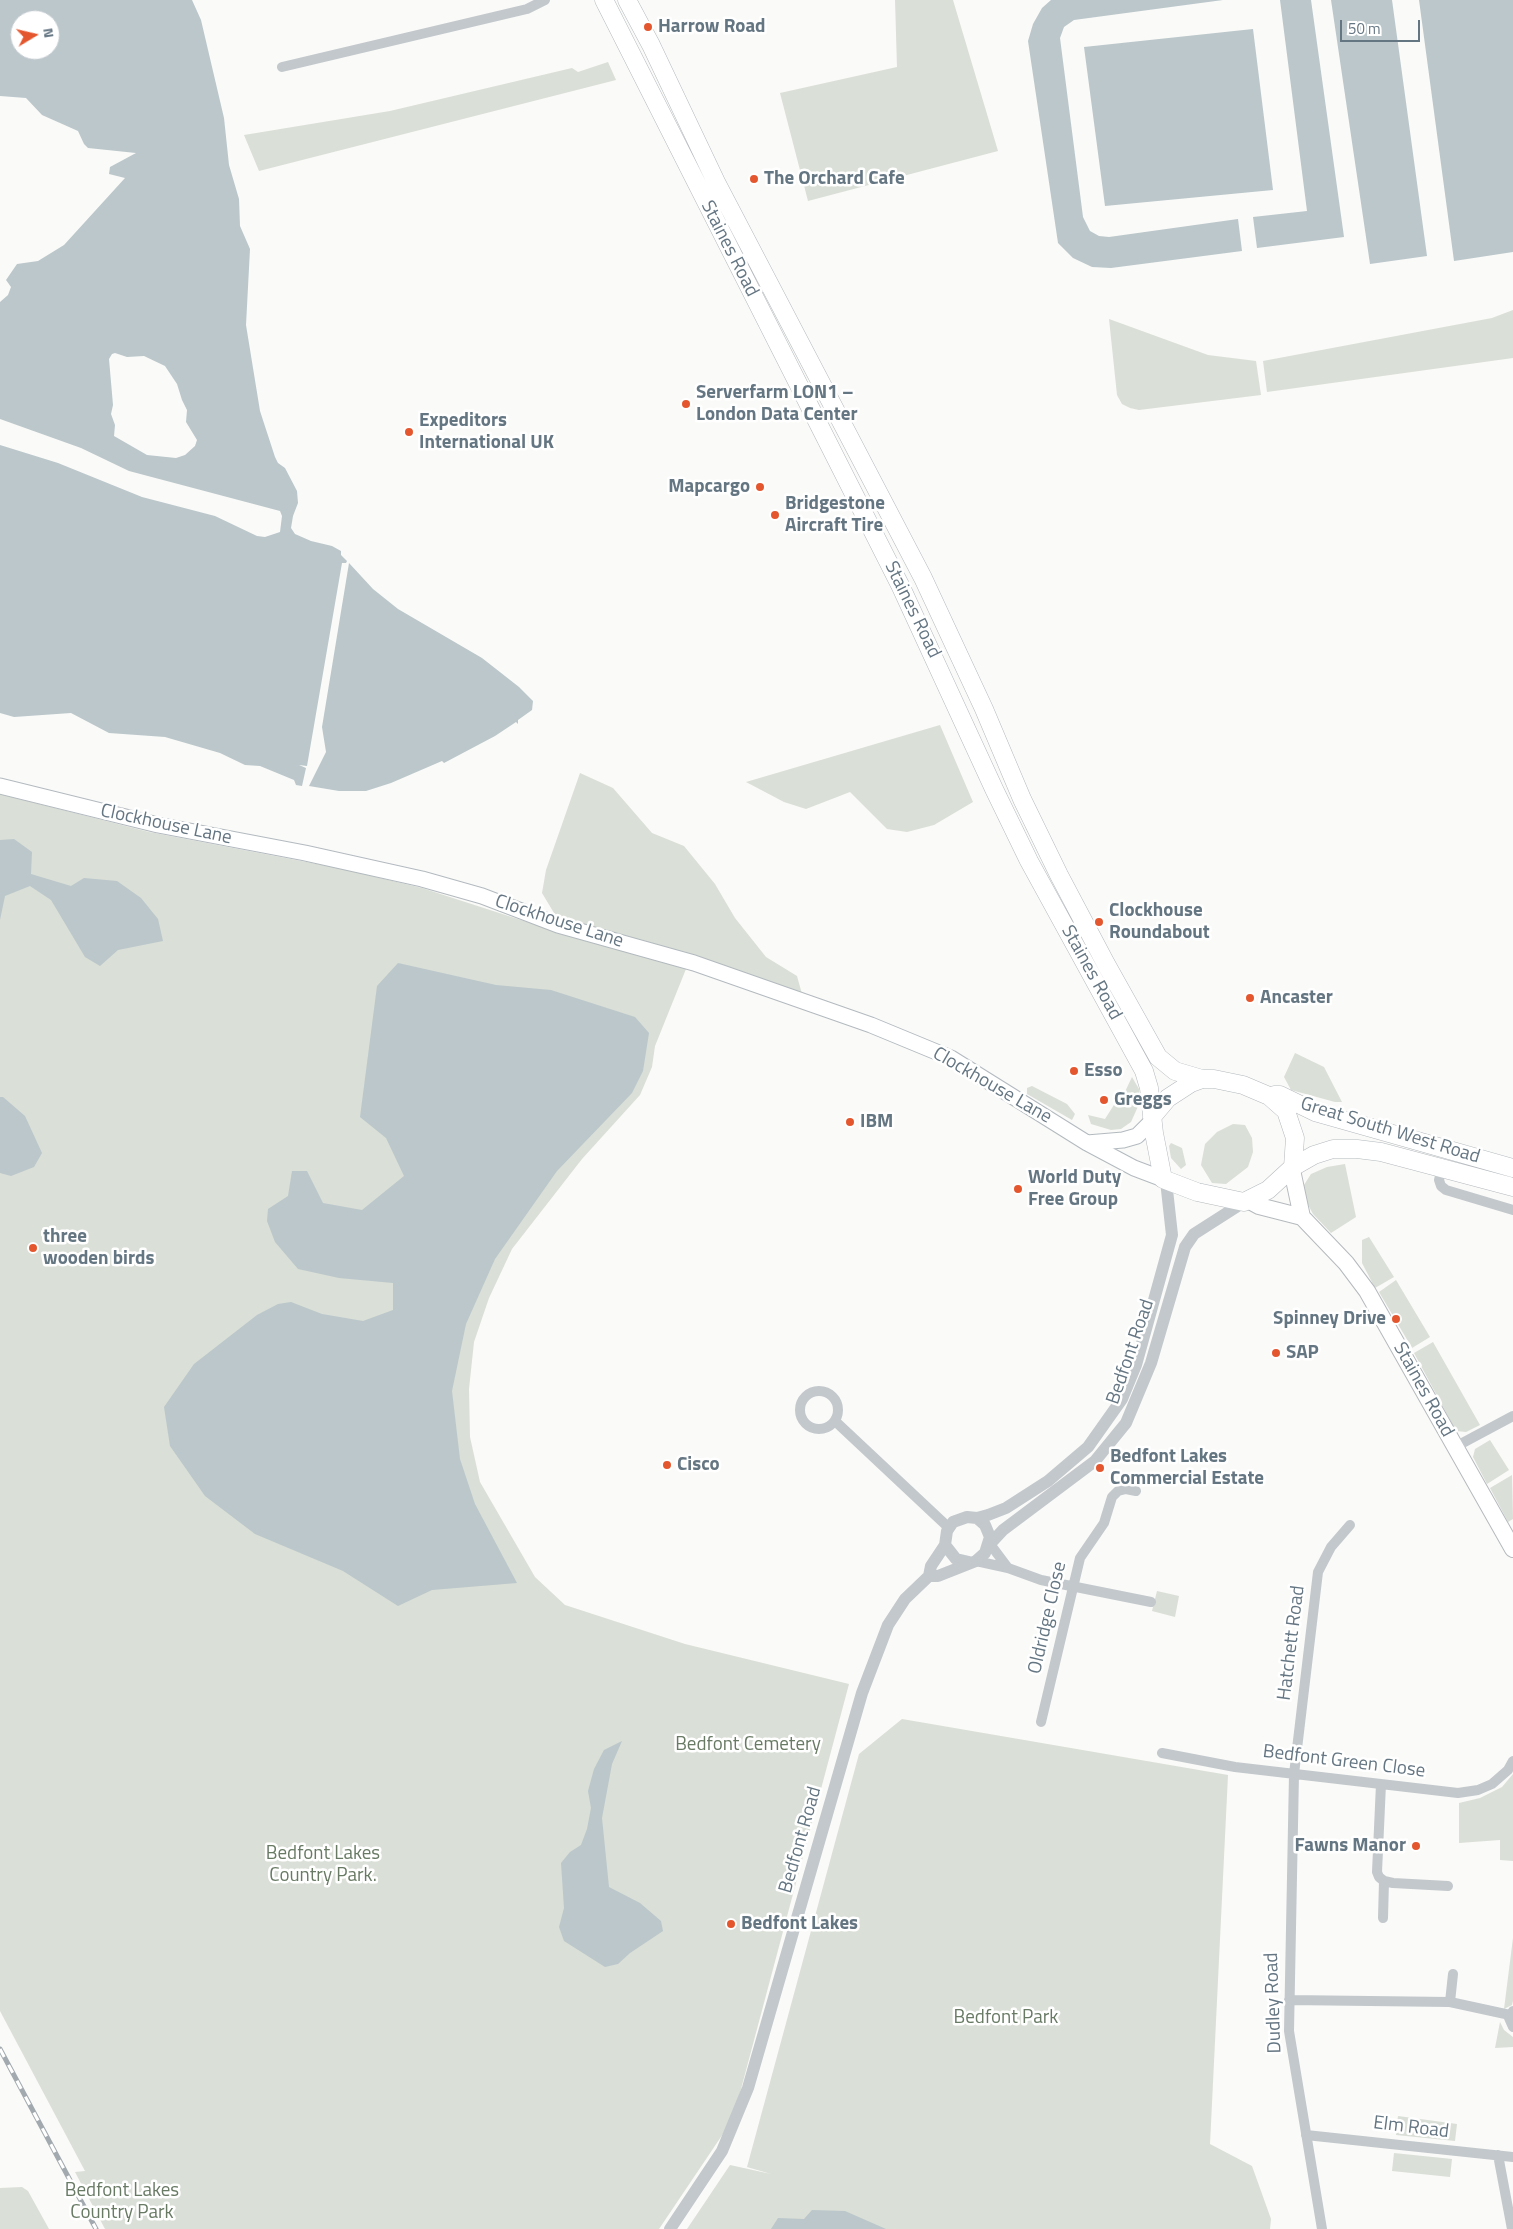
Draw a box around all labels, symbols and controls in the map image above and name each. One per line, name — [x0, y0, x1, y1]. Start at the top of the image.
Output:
north arrow — [10, 10, 60, 60]
scale bar — [1343, 10, 1423, 42]
place label: Harrow Road — [658, 16, 766, 38]
text: 50 m — [1348, 17, 1381, 40]
marker: Harrow Road — [642, 21, 654, 33]
text: N — [38, 26, 60, 39]
place label: The Orchard Cafe — [764, 168, 905, 190]
marker: The Orchard Cafe — [748, 173, 760, 185]
street label: Staines Road — [695, 197, 763, 301]
place label: Serverfarm LON1 – London Data Center — [696, 382, 857, 426]
marker: Serverfarm LON1 – London Data Center — [680, 398, 692, 410]
place label: Expeditors International UK — [419, 410, 554, 454]
marker: Expeditors International UK — [403, 426, 415, 438]
place label: Mapcargo — [668, 476, 750, 498]
marker: Mapcargo — [754, 481, 766, 493]
place label: Bridgestone Aircraft Tire — [785, 493, 885, 537]
marker: Bridgestone Aircraft Tire — [769, 509, 781, 521]
street label: Staines Road — [879, 558, 945, 662]
street label: Clockhouse Lane — [98, 800, 234, 850]
street label: Clockhouse Lane — [492, 891, 626, 953]
place label: Clockhouse Roundabout — [1109, 900, 1210, 944]
marker: Clockhouse Roundabout — [1093, 916, 1105, 928]
street label: Staines Road — [1056, 922, 1126, 1024]
place label: Ancaster — [1260, 987, 1333, 1009]
marker: Ancaster — [1244, 992, 1256, 1004]
street label: Clockhouse Lane — [928, 1043, 1056, 1129]
place label: Esso — [1084, 1060, 1123, 1082]
marker: Esso — [1068, 1065, 1080, 1077]
place label: Greggs — [1114, 1089, 1172, 1111]
street label: Great South West Road — [1298, 1093, 1482, 1169]
marker: Greggs — [1098, 1094, 1110, 1106]
place label: IBM — [860, 1111, 893, 1133]
marker: IBM — [844, 1116, 856, 1128]
place label: World Duty Free Group — [1028, 1167, 1121, 1211]
marker: World Duty Free Group — [1012, 1183, 1024, 1195]
place label: three wooden birds — [43, 1226, 154, 1270]
marker: three wooden birds — [27, 1242, 39, 1254]
street label: Bedfont Road — [1102, 1296, 1160, 1408]
place label: Spinney Drive — [1273, 1308, 1386, 1330]
marker: Spinney Drive — [1390, 1313, 1402, 1325]
street label: Staines Road — [1388, 1339, 1458, 1441]
place label: SAP — [1286, 1342, 1319, 1364]
marker: SAP — [1270, 1347, 1282, 1359]
place label: Bedfont Lakes Commercial Estate — [1110, 1446, 1264, 1490]
place label: Cisco — [677, 1454, 720, 1476]
marker: Cisco — [661, 1459, 673, 1471]
marker: Bedfont Lakes Commercial Estate — [1094, 1462, 1106, 1474]
street label: Oldridge Close — [1024, 1560, 1072, 1676]
street label: Hatchett Road — [1274, 1584, 1310, 1702]
park label: Bedfont Cemetery — [675, 1734, 821, 1756]
street label: Bedfont Green Close — [1262, 1741, 1426, 1783]
street label: Bedfont Road — [775, 1784, 827, 1896]
place label: Fawns Manor — [1295, 1835, 1406, 1857]
marker: Fawns Manor — [1410, 1840, 1422, 1852]
park label: Bedfont Lakes Country Park. — [266, 1843, 380, 1887]
place label: Bedfont Lakes — [741, 1913, 858, 1935]
marker: Bedfont Lakes — [725, 1918, 737, 1930]
street label: Dudley Road — [1261, 1952, 1287, 2054]
park label: Bedfont Park — [954, 2007, 1058, 2029]
street label: Elm Road — [1372, 2112, 1450, 2144]
park label: Bedfont Lakes Country Park — [65, 2180, 179, 2224]

